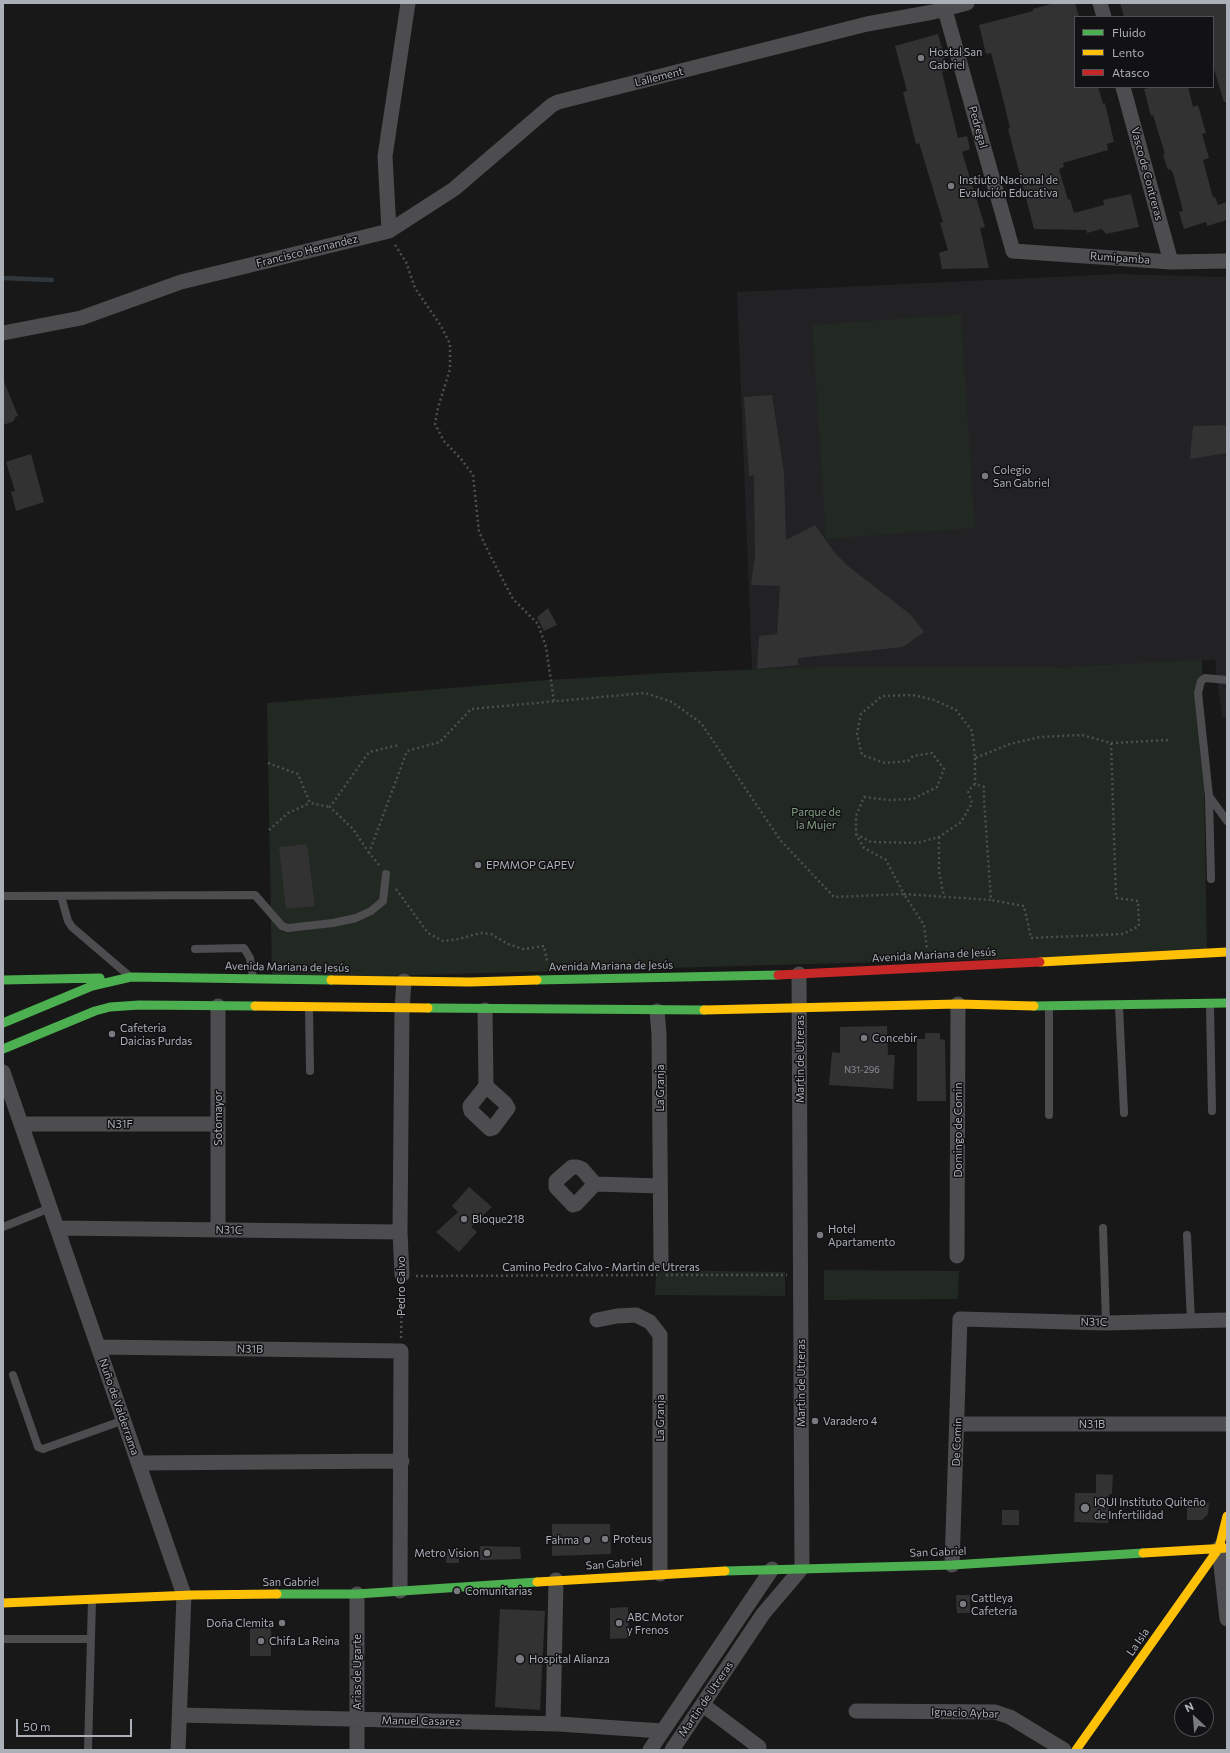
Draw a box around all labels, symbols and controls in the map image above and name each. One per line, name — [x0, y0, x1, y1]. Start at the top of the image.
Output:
legend — [1074, 16, 1214, 88]
text: Fluido — [1112, 25, 1146, 39]
place label: Hostal San Gabriel — [929, 45, 982, 71]
text: Lento — [1112, 45, 1144, 59]
marker: Hostal San Gabriel — [916, 53, 926, 63]
street label: Lallement — [633, 65, 685, 89]
text: Atasco — [1112, 65, 1150, 79]
street label: Pedregal — [966, 104, 990, 150]
street label: Vasco de Contreras — [1128, 126, 1166, 222]
place label: Instiuto Nacional de Evalución Educativa — [959, 173, 1058, 199]
marker: Instiuto Nacional de Evalución Educativa — [946, 181, 956, 191]
street label: Francisco Hernandez — [255, 232, 359, 270]
street label: Rumipamba — [1090, 249, 1150, 267]
place label: Colegio San Gabriel — [993, 463, 1050, 489]
marker: Colegio San Gabriel — [980, 471, 990, 481]
park label: Parque de la Mujer — [791, 805, 841, 831]
place label: EPMMOP GAPEV — [486, 858, 575, 872]
marker: EPMMOP GAPEV — [473, 860, 483, 870]
street label: Avenida Mariana de Jesús — [871, 945, 997, 965]
street label: Avenida Mariana de Jesús — [549, 958, 673, 974]
street label: Avenida Mariana de Jesús — [225, 959, 349, 975]
street label: Martin de Utreras — [793, 1015, 807, 1103]
place label: Cafeteria Daicias Purdas — [120, 1021, 192, 1047]
marker: Cafeteria Daicias Purdas — [107, 1029, 117, 1039]
place label: Concebir — [872, 1031, 917, 1045]
marker: Concebir — [859, 1033, 869, 1043]
street label: La Granja — [653, 1064, 667, 1112]
house number: N31-296 — [844, 1065, 880, 1075]
street label: Domingo de Comin — [951, 1082, 965, 1178]
street label: Sotomayor — [211, 1090, 225, 1146]
street label: N31F — [107, 1117, 133, 1131]
place label: Bloque218 — [472, 1212, 524, 1226]
marker: Bloque218 — [459, 1214, 469, 1224]
place label: Hotel Apartamento — [828, 1222, 895, 1248]
street label: N31C — [215, 1223, 243, 1237]
marker: Hotel Apartamento — [815, 1230, 825, 1240]
street label: Pedro Calvo — [394, 1256, 408, 1316]
street label: Camino Pedro Calvo - Martin de Utreras — [502, 1260, 700, 1274]
street label: N31C — [1080, 1315, 1108, 1329]
street label: Martin de Utreras — [794, 1339, 808, 1427]
street label: N31B — [237, 1342, 263, 1356]
street label: Nuño de Valderrama — [96, 1357, 142, 1457]
street label: La Granja — [653, 1394, 667, 1442]
place label: Varadero 4 — [823, 1414, 877, 1428]
marker: Varadero 4 — [810, 1416, 820, 1426]
street label: De Comin — [950, 1417, 964, 1467]
street label: N31B — [1079, 1417, 1105, 1431]
place label: IQUI Instituto Quiteño de Infertilidad — [1094, 1495, 1206, 1521]
marker: IQUI Instituto Quiteño de Infertilidad — [1079, 1502, 1091, 1514]
place label: Proteus — [613, 1532, 652, 1546]
place label: Fahma — [546, 1533, 579, 1547]
marker: Proteus — [600, 1534, 610, 1544]
marker: Fahma — [582, 1535, 592, 1545]
street label: San Gabriel — [909, 1544, 967, 1560]
place label: Metro Vision — [414, 1546, 479, 1560]
marker: Metro Vision — [482, 1548, 492, 1558]
street label: San Gabriel — [585, 1555, 643, 1573]
street label: San Gabriel — [263, 1575, 319, 1589]
place label: Comunitarias — [465, 1584, 532, 1598]
marker: Comunitarias — [452, 1586, 462, 1596]
place label: Cattleya Cafetería — [971, 1591, 1017, 1617]
marker: Cattleya Cafetería — [958, 1599, 968, 1609]
place label: ABC Motor y Frenos — [627, 1610, 684, 1636]
place label: Doña Clemita — [206, 1616, 274, 1630]
marker: Doña Clemita — [277, 1618, 287, 1628]
marker: ABC Motor y Frenos — [614, 1618, 624, 1628]
street label: La Isla — [1124, 1626, 1152, 1658]
place label: Chifa La Reina — [269, 1634, 340, 1648]
street label: Arias de Ugarte — [350, 1634, 364, 1710]
marker: Chifa La Reina — [256, 1636, 266, 1646]
place label: Hospital Alianza — [529, 1652, 610, 1666]
marker: Hospital Alianza — [514, 1653, 526, 1665]
street label: Martin de Utreras — [676, 1659, 736, 1739]
north arrow — [1174, 1697, 1214, 1737]
text: N — [1182, 1699, 1196, 1714]
street label: Ignacio Aybar — [931, 1705, 999, 1721]
scale bar — [18, 1711, 134, 1737]
street label: Manuel Casarez — [381, 1714, 461, 1728]
text: 50 m — [23, 1719, 51, 1733]

